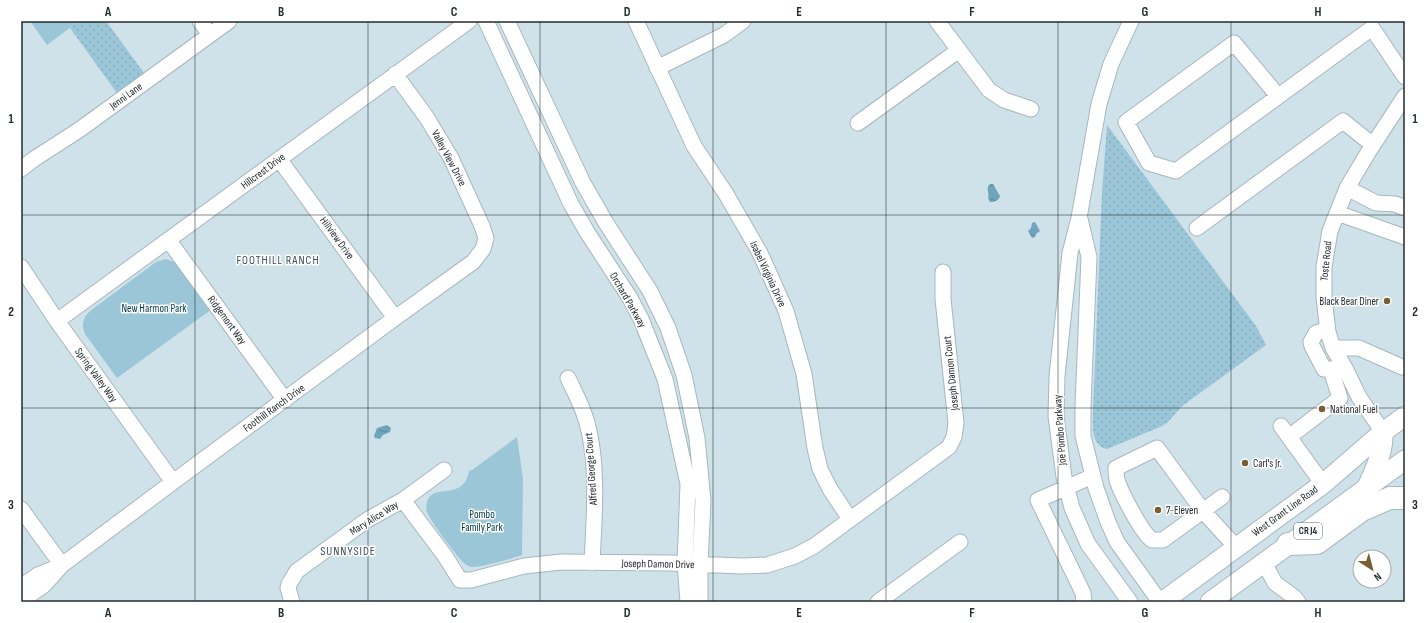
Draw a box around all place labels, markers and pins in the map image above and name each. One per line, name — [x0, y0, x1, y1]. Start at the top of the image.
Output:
place label: Black Bear Diner — [1319, 295, 1379, 308]
marker: Black Bear Diner — [1382, 296, 1392, 306]
place label: National Fuel — [1330, 403, 1378, 416]
marker: National Fuel — [1317, 404, 1327, 414]
place label: Carl's Jr. — [1253, 457, 1282, 470]
marker: Carl's Jr. — [1240, 458, 1250, 468]
place label: 7-Eleven — [1166, 504, 1198, 517]
marker: 7-Eleven — [1153, 505, 1163, 515]

